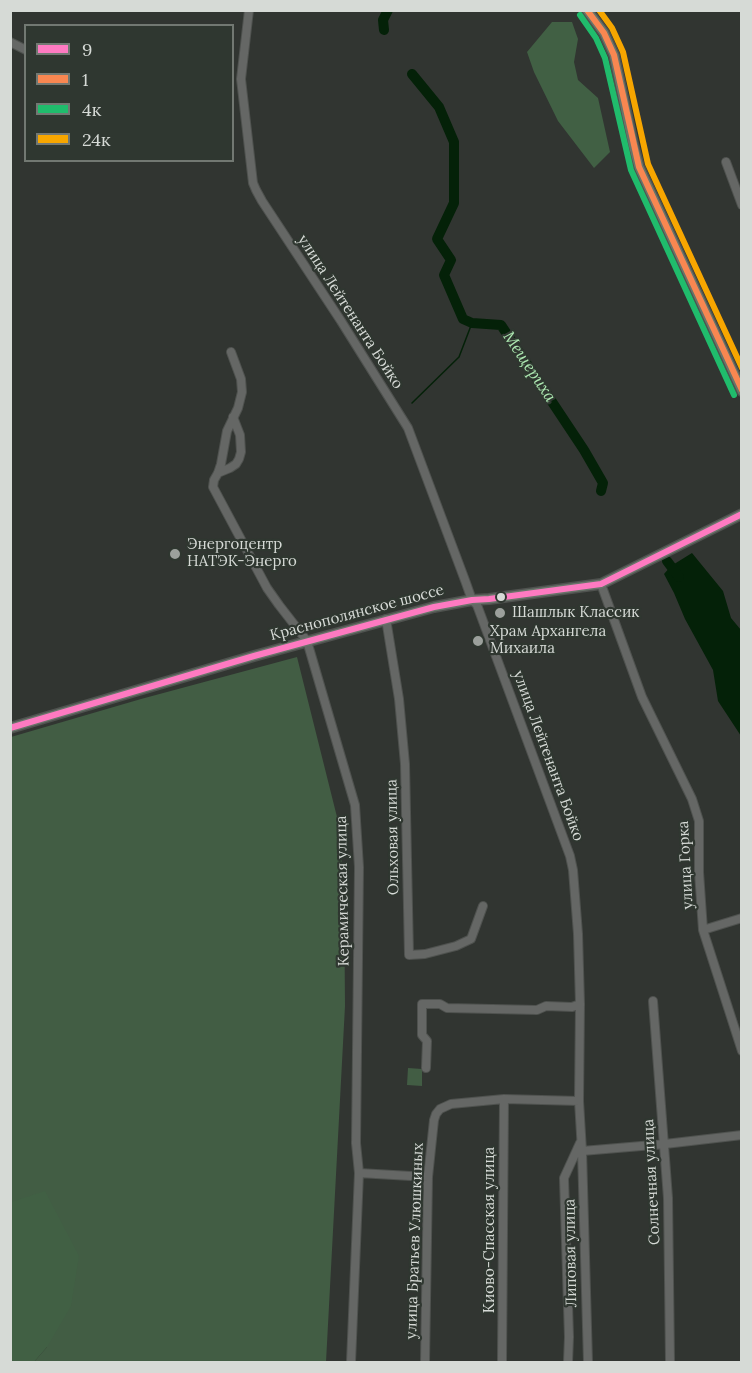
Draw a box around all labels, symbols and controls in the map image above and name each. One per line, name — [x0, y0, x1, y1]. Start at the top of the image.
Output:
legend — [24, 24, 234, 162]
text: 9 — [82, 38, 92, 61]
text: 1 — [82, 68, 89, 91]
text: 4к — [82, 98, 101, 121]
text: 24к — [82, 128, 111, 151]
street label: улица Лейтенанта Бойко — [293, 232, 407, 392]
water label: Мещериха — [498, 328, 560, 406]
place label: Энергоцентр НАТЭК-Энерго — [187, 536, 297, 571]
marker: Энергоцентр НАТЭК-Энерго — [168, 547, 182, 561]
street label: Краснополянское шоссе — [268, 581, 446, 645]
unlabelled marker — [495, 591, 507, 603]
place label: Шашлык Классик — [512, 604, 639, 622]
marker: Шашлык Классик — [493, 606, 507, 620]
place label: Храм Архангела Михаила — [490, 623, 606, 658]
marker: Храм Архангела Михаила — [471, 634, 485, 648]
street label: улица Лейтенанта Бойко — [509, 668, 587, 844]
street label: Ольховая улица — [383, 779, 403, 895]
street label: Керамическая улица — [333, 815, 353, 967]
street label: улица Горка — [675, 820, 697, 910]
street label: Солнечная улица — [640, 1118, 664, 1246]
street label: улица Братьев Улюшкиных — [403, 1142, 427, 1340]
street label: Киово-Спасская улица — [481, 1147, 499, 1313]
street label: Липовая улица — [561, 1199, 581, 1307]

